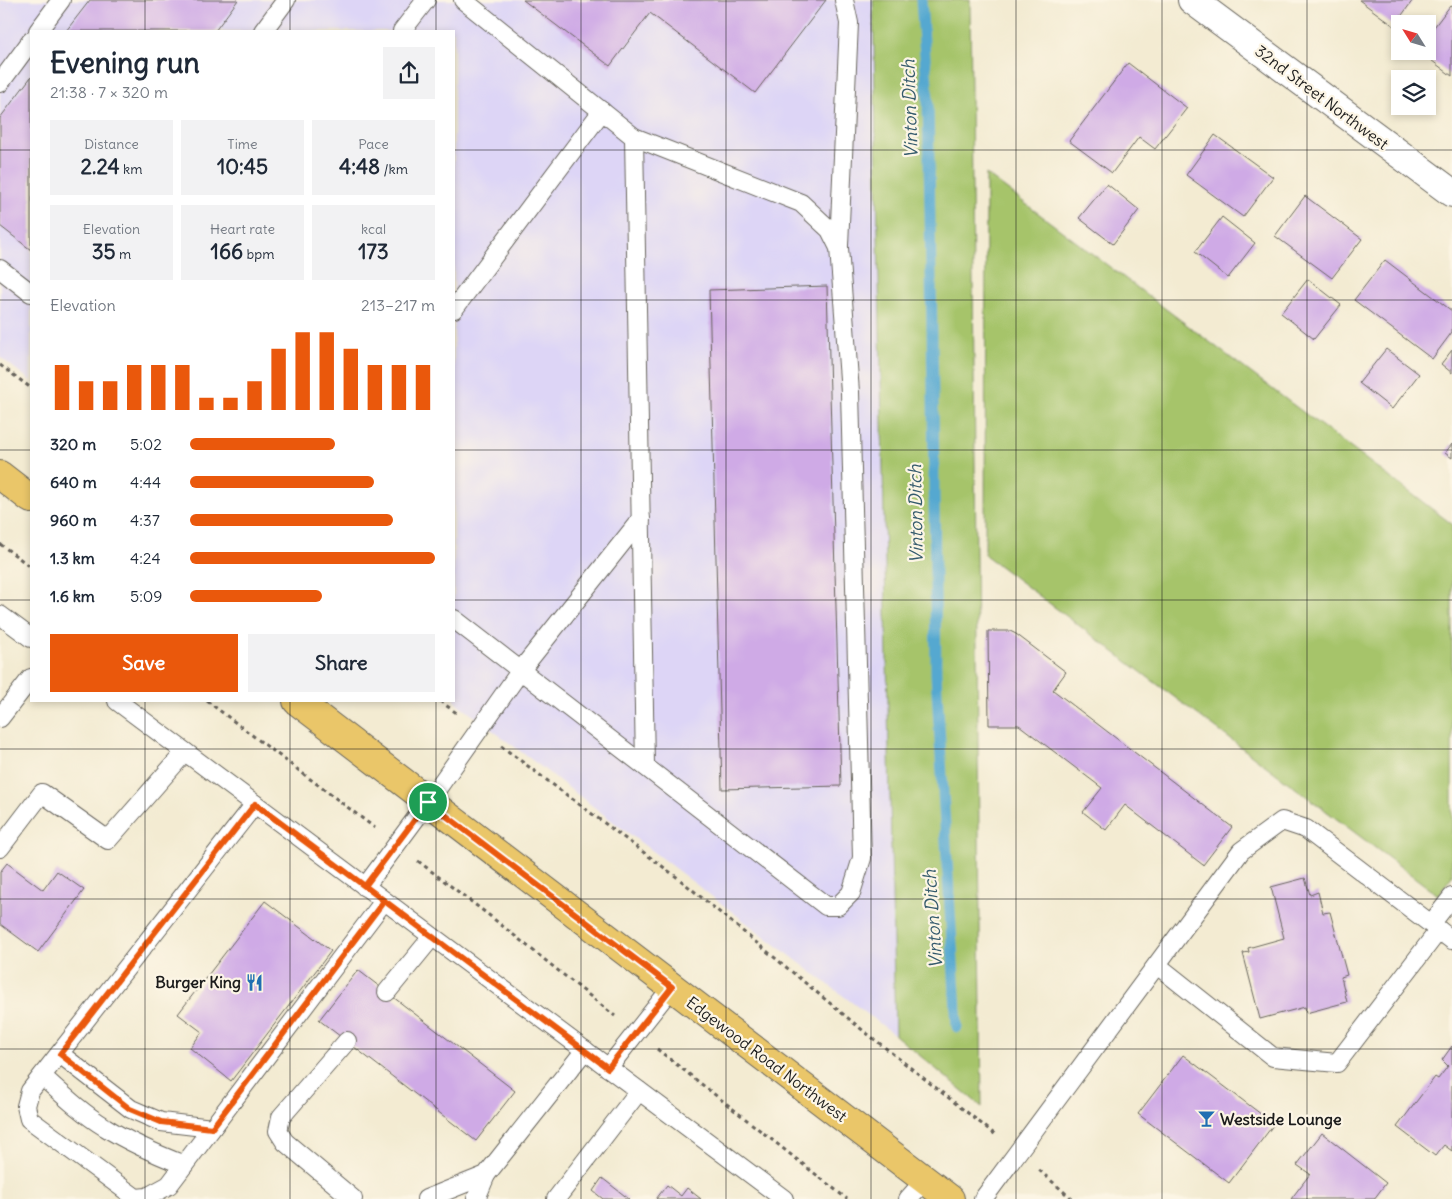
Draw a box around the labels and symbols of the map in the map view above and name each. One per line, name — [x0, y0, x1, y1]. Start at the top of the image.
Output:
north arrow — [1391, 15, 1436, 60]
street label: 32nd Street Northwest — [1251, 40, 1393, 154]
water label: Vinton Ditch — [896, 59, 923, 159]
water label: Vinton Ditch — [903, 464, 928, 564]
pin — [407, 781, 449, 823]
water label: Vinton Ditch — [918, 868, 947, 969]
place label: Burger King — [155, 972, 241, 993]
restaurant icon: Burger King — [245, 972, 265, 992]
street label: Edgewood Road Northwest — [683, 992, 852, 1126]
bar icon: Westside Lounge — [1196, 1109, 1216, 1129]
place label: Westside Lounge — [1220, 1109, 1342, 1130]

